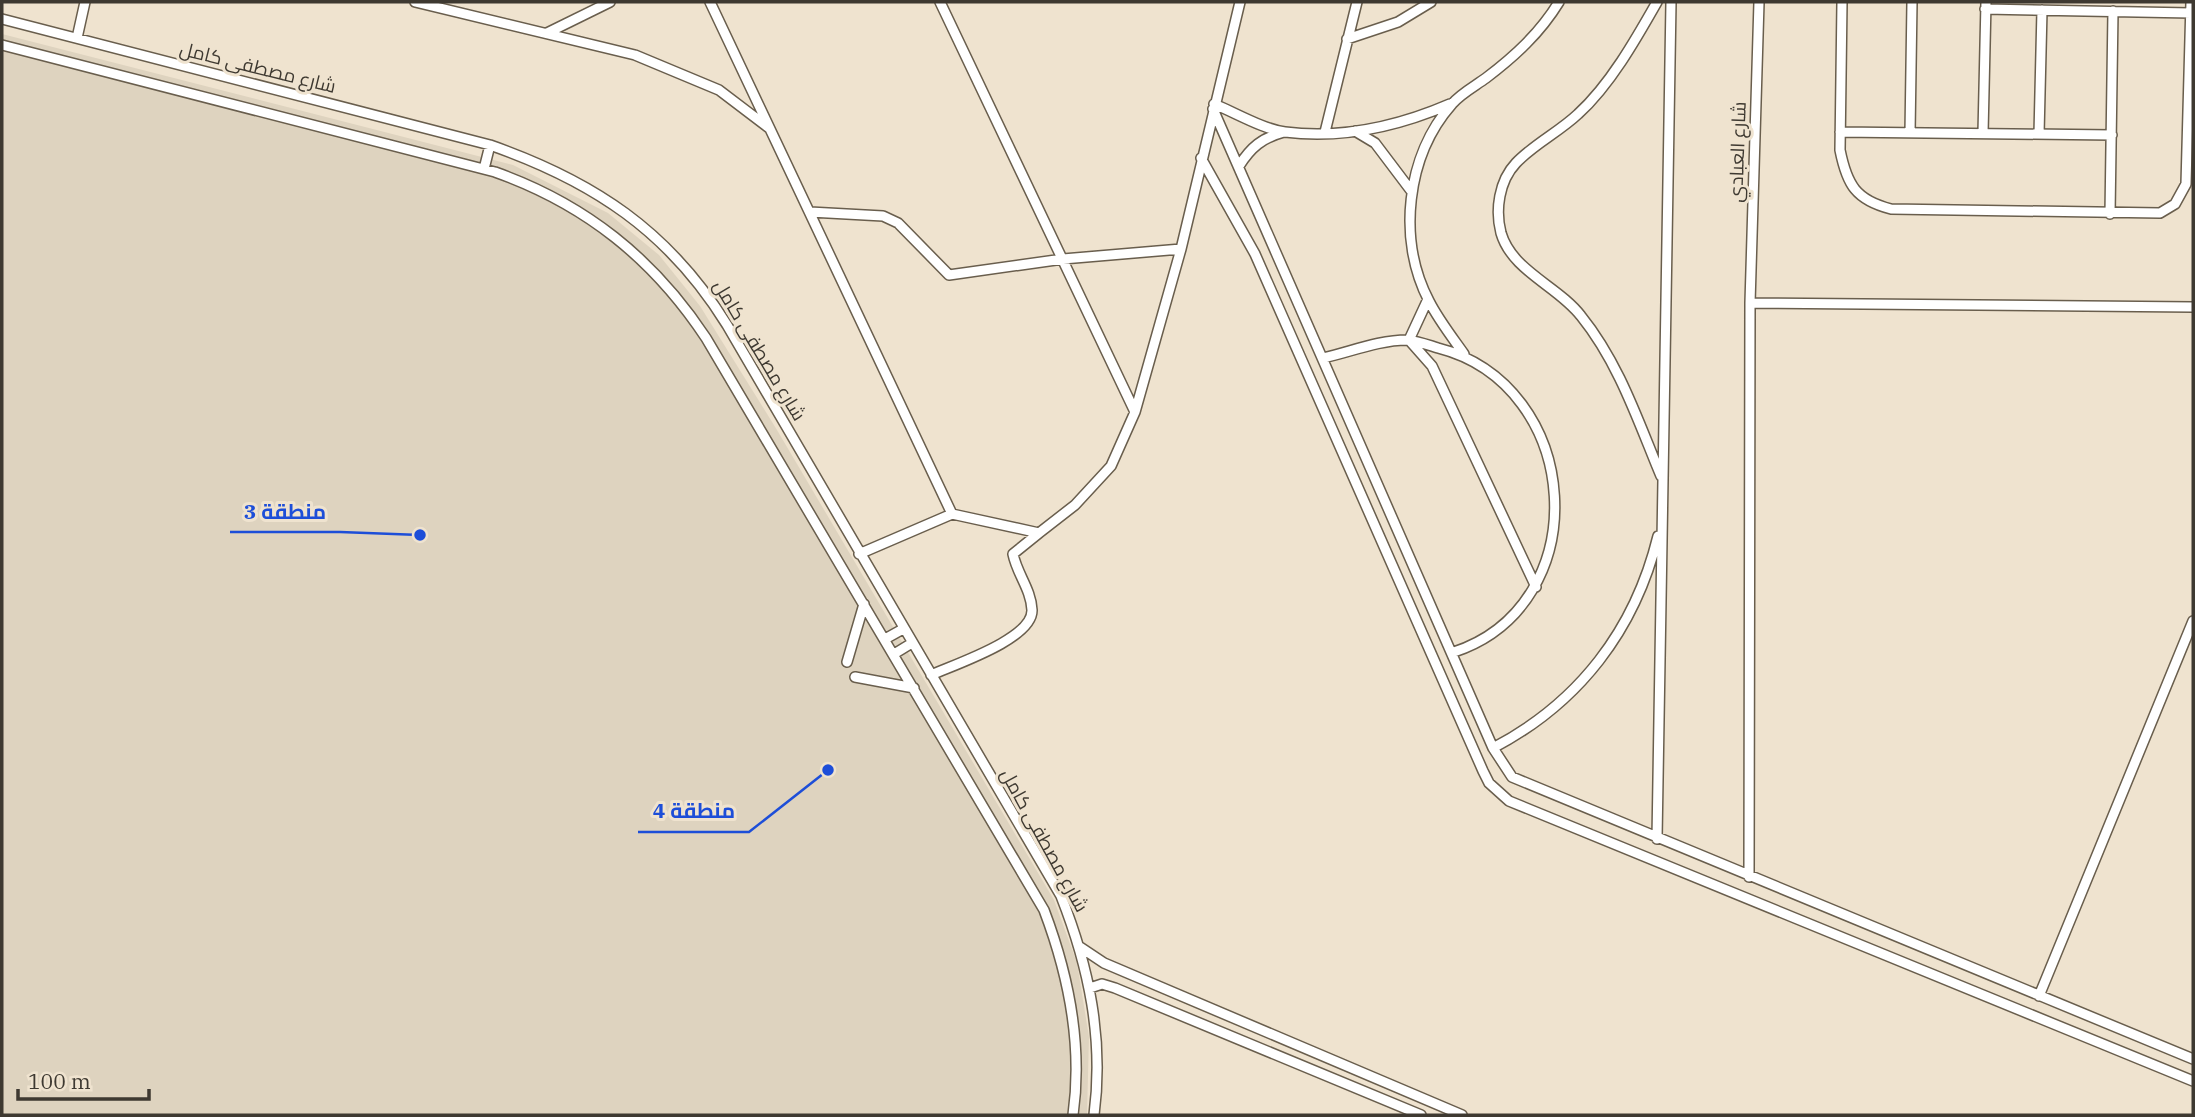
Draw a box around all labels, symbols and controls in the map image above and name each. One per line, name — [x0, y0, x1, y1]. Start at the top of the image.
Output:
street label: شارع مصطفى كامل — [177, 36, 339, 100]
street label: شارع العبادي — [1723, 101, 1754, 203]
street label: شارع مصطفى كامل — [707, 275, 812, 426]
callout: منطقة 3 — [230, 490, 340, 532]
text: منطقة 3 — [244, 497, 326, 525]
street label: شارع مصطفى كامل — [994, 764, 1094, 917]
callout: منطقة 4 — [638, 790, 749, 832]
text: منطقة 4 — [653, 796, 735, 824]
scale bar — [18, 1058, 149, 1102]
text: 100 m — [28, 1067, 91, 1095]

